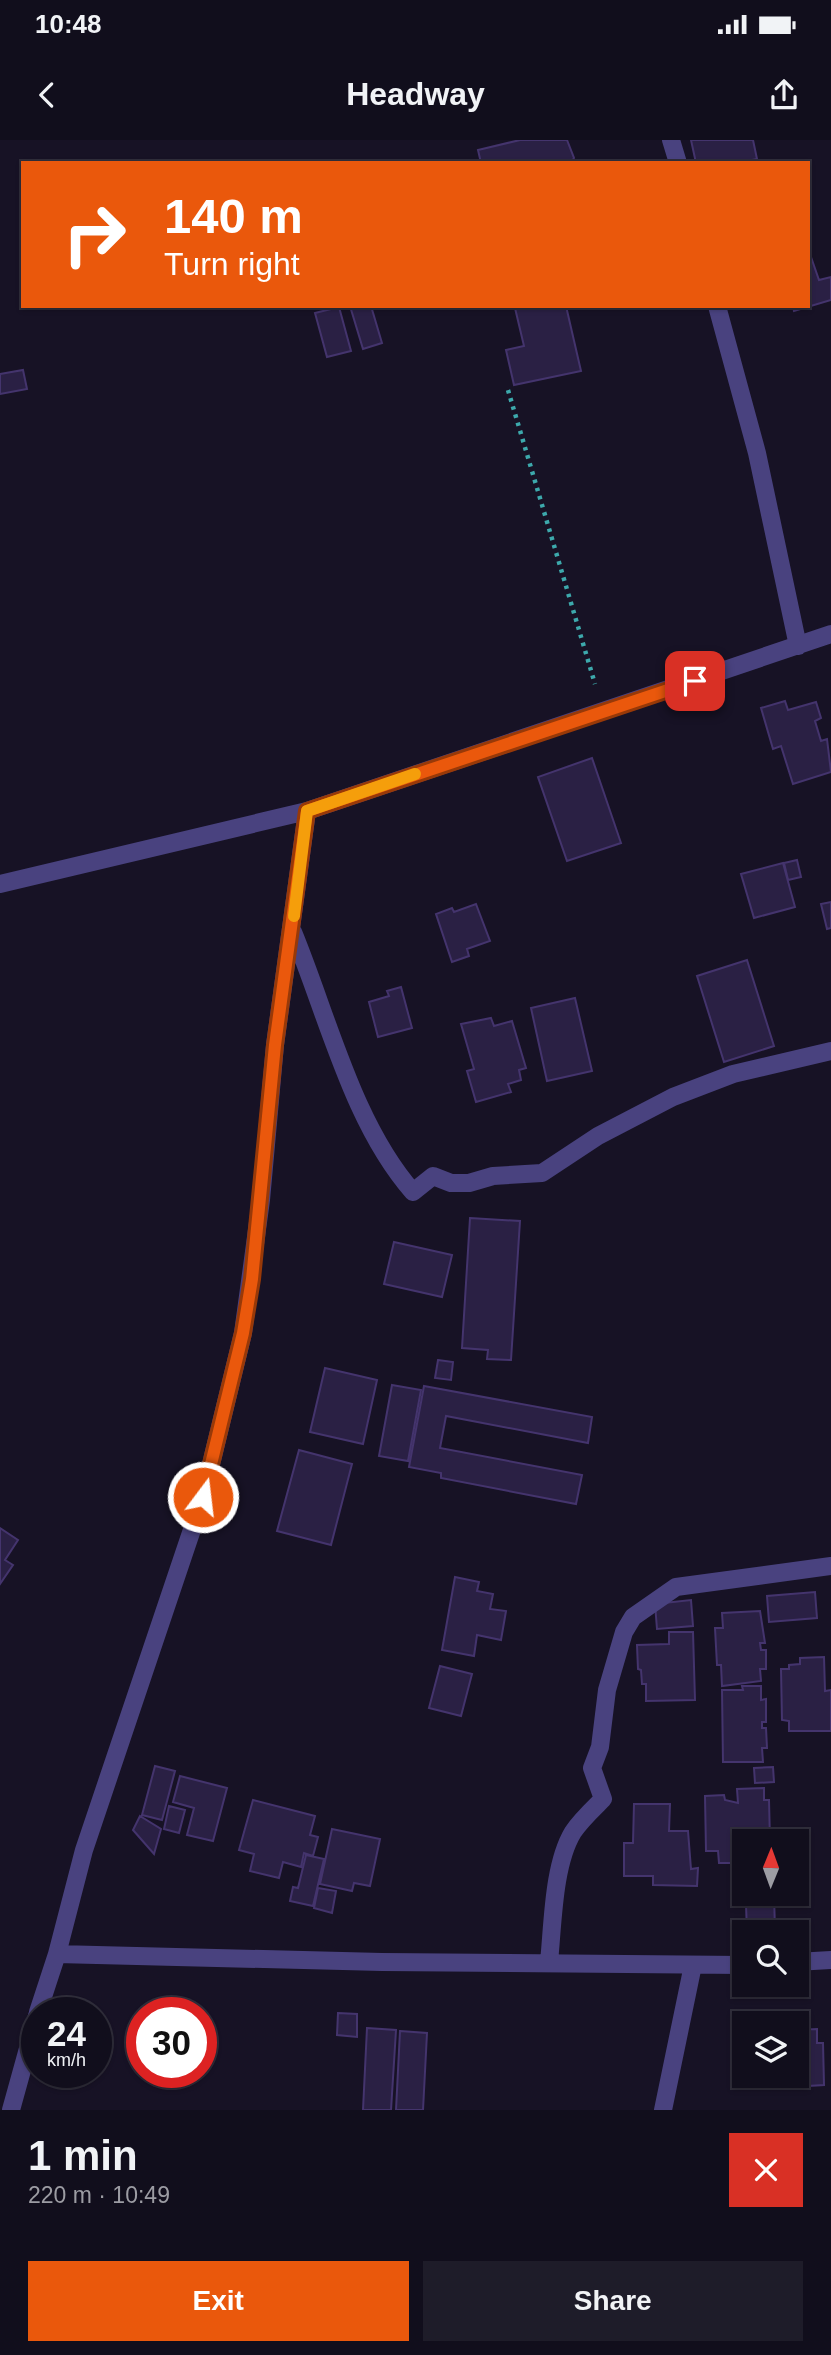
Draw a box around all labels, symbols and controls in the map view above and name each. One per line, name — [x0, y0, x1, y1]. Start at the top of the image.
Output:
text: 10:48 — [35, 9, 102, 39]
icon: back — [28, 76, 66, 114]
text: Headway — [346, 76, 485, 112]
icon: share — [765, 76, 803, 114]
icon: right — [49, 189, 140, 280]
text: 140 m — [164, 189, 303, 243]
text: Turn right — [164, 246, 300, 282]
pin — [665, 651, 725, 711]
icon: arrive — [676, 662, 714, 700]
position arrow — [166, 1460, 240, 1534]
north arrow — [732, 1829, 808, 1906]
map controls — [732, 1829, 809, 2088]
button: search — [732, 1920, 809, 1997]
speed limit sign: 30 — [126, 1997, 217, 2088]
button: layers — [732, 2011, 809, 2088]
text: 24 — [47, 2014, 86, 2053]
text: km/h — [47, 2050, 86, 2070]
text: 1 min — [28, 2132, 138, 2179]
button: close — [729, 2133, 803, 2207]
text: 220 m · 10:49 — [28, 2182, 170, 2208]
button: Exit — [28, 2261, 409, 2341]
button: Share — [423, 2261, 803, 2341]

